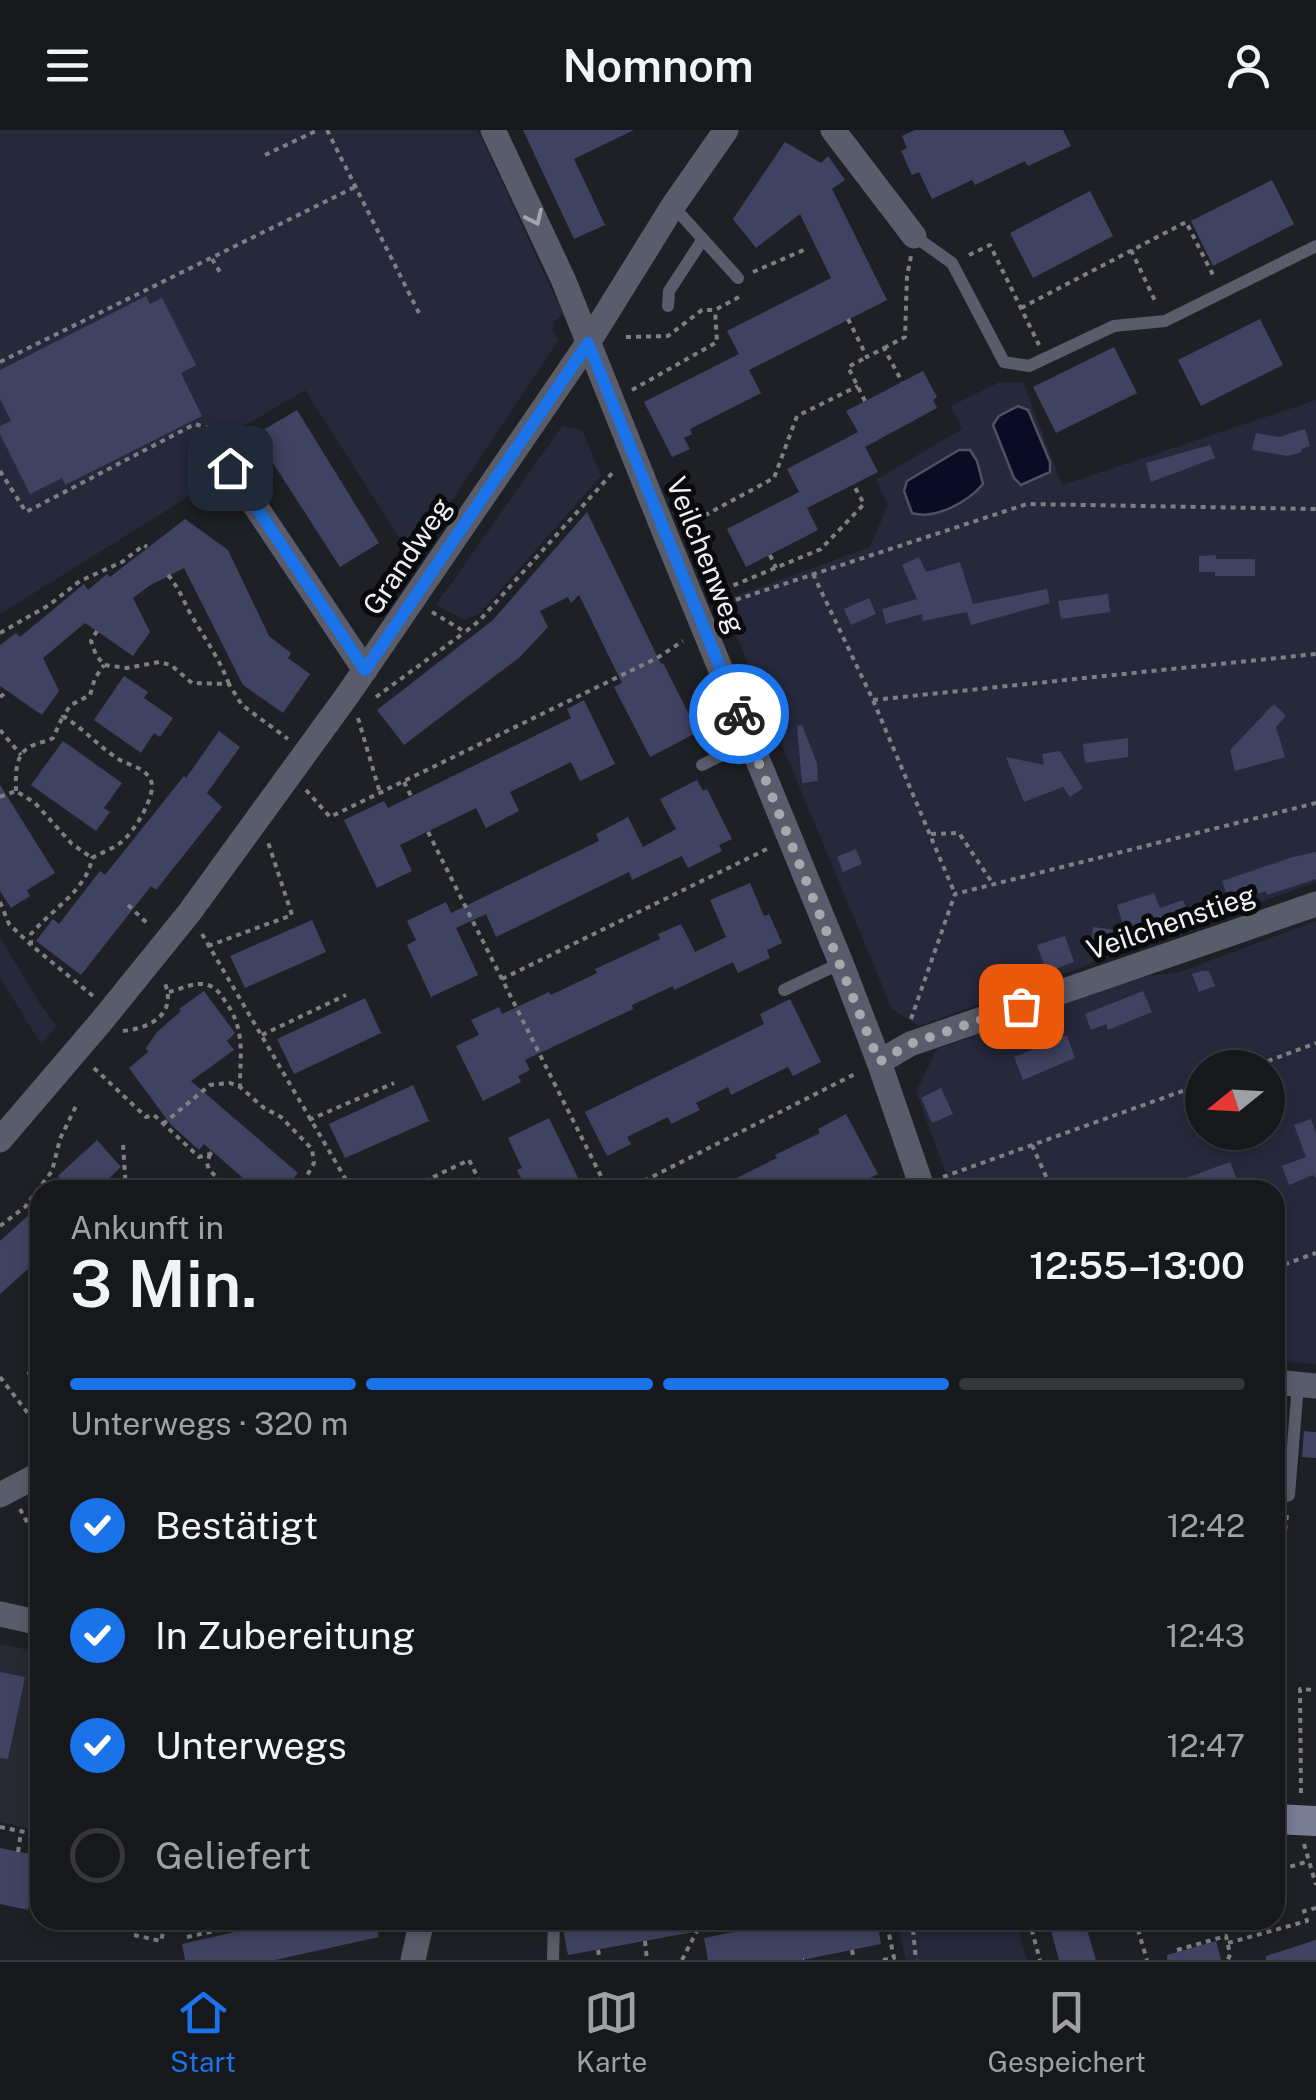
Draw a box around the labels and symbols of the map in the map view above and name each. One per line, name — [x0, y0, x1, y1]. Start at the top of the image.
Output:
one-way arrow — [522, 208, 542, 226]
pin — [188, 426, 273, 511]
street label: Veilchenweg — [660, 472, 753, 638]
street label: Grandweg — [355, 491, 458, 621]
courier — [689, 664, 789, 764]
street label: Veilchenstieg — [1082, 877, 1260, 966]
pin — [979, 964, 1064, 1049]
north arrow — [1185, 1050, 1285, 1150]

